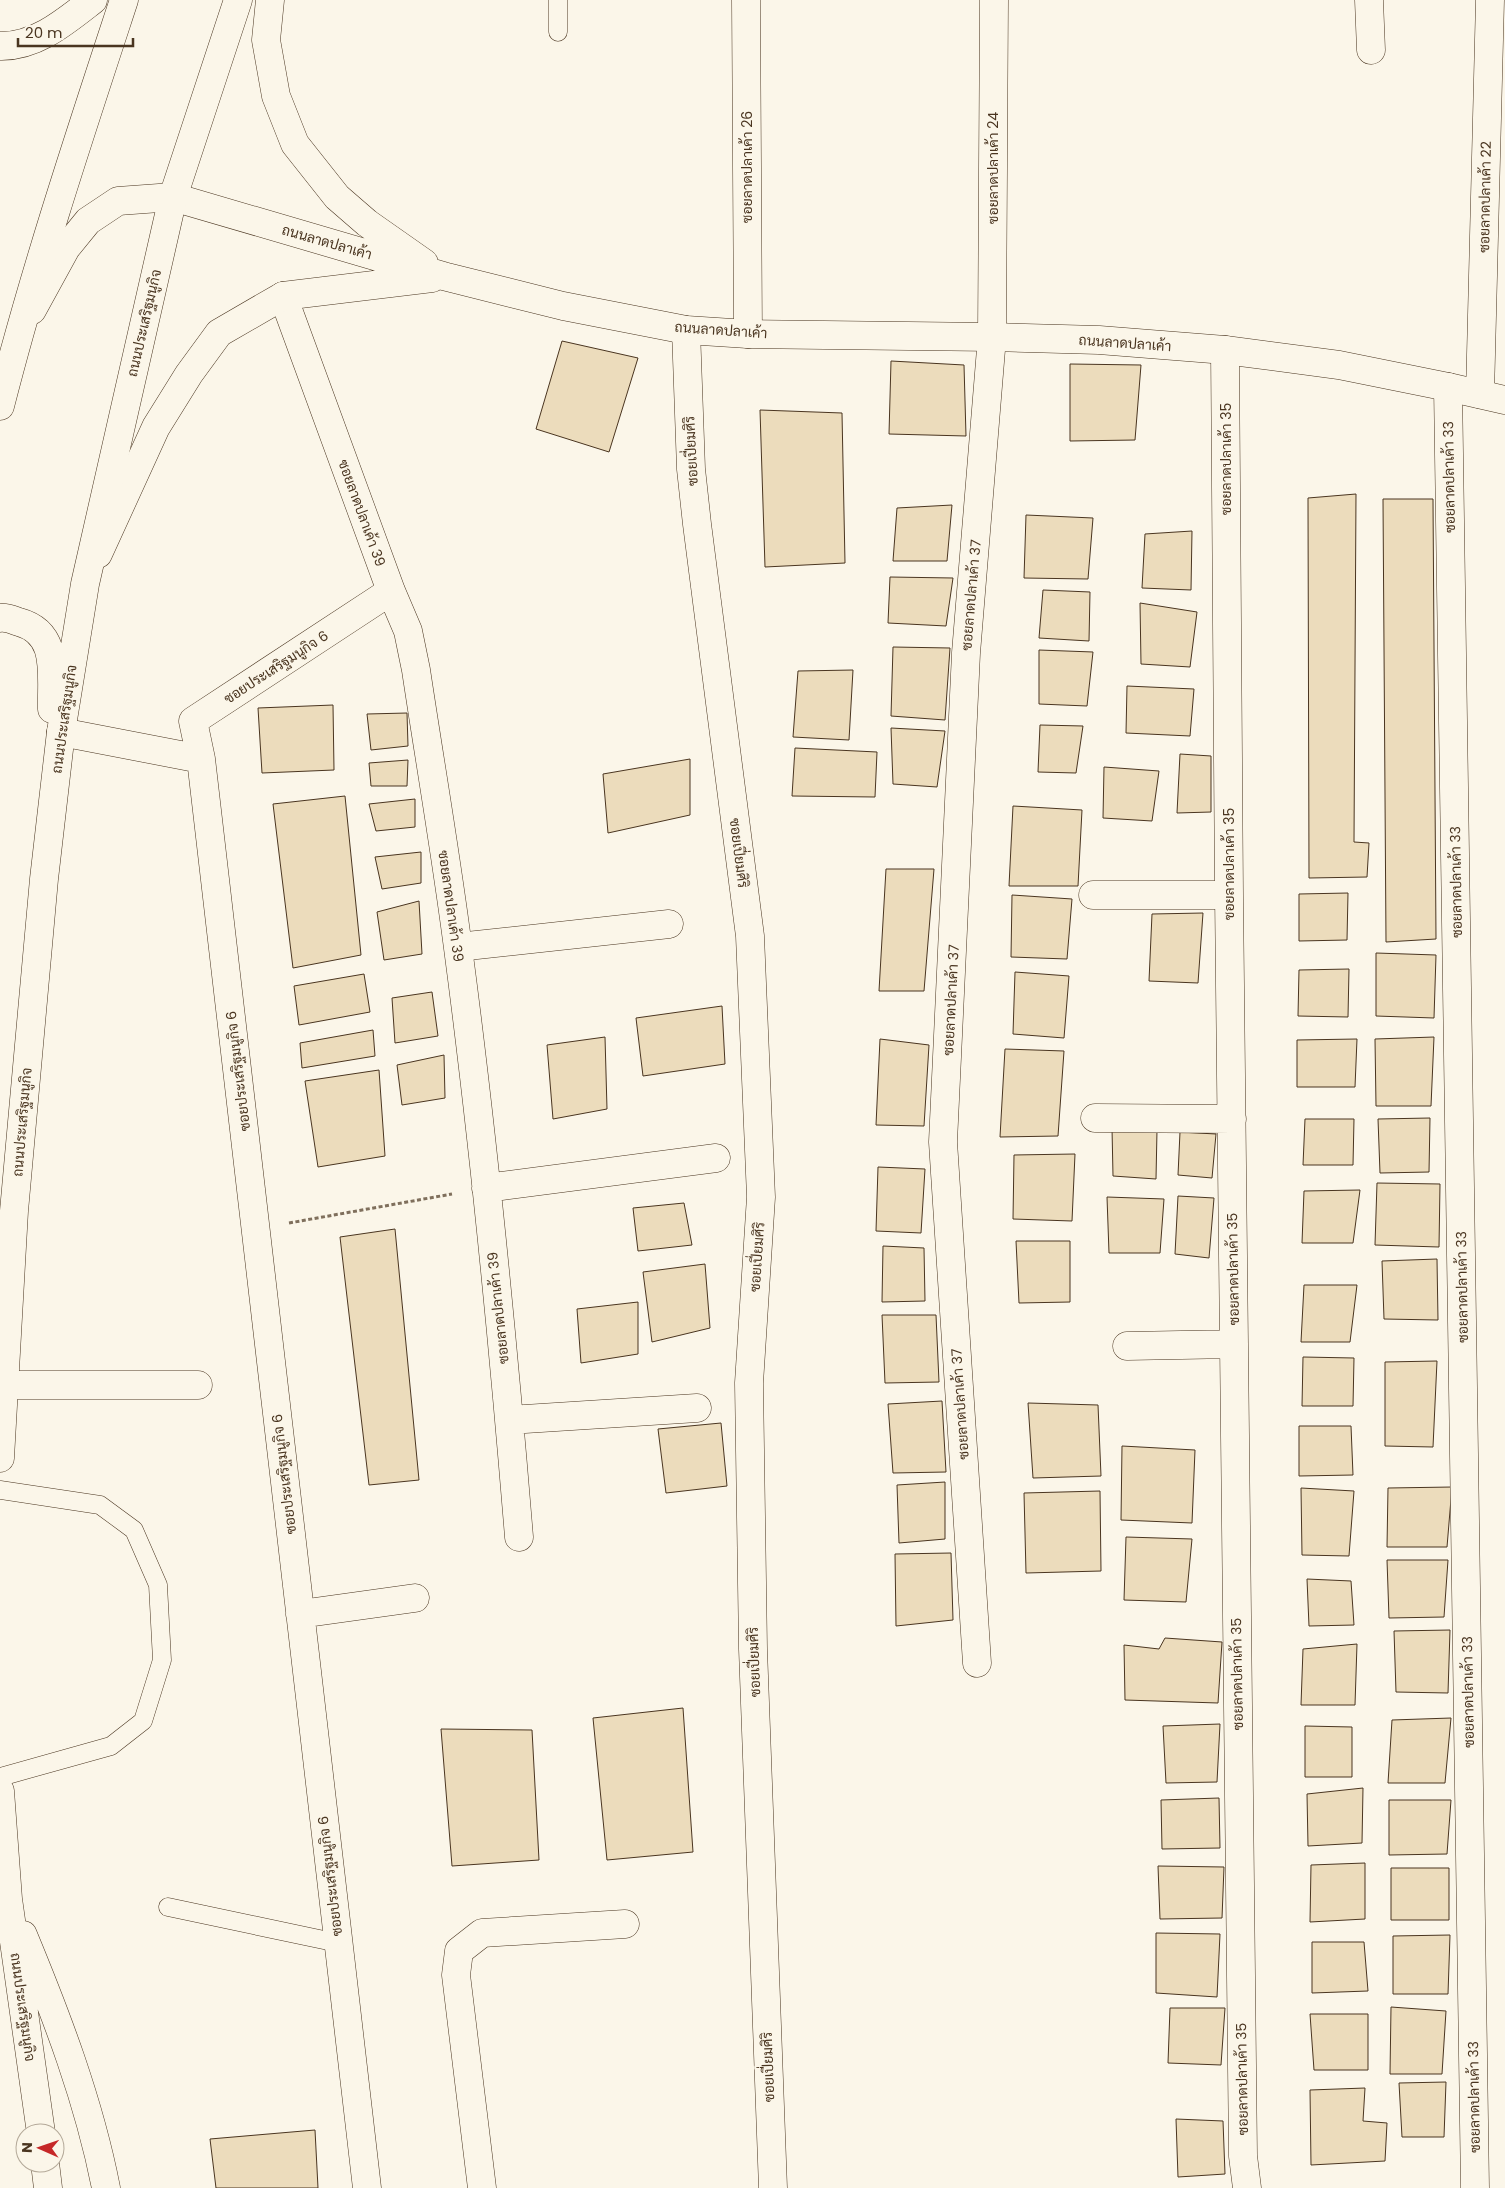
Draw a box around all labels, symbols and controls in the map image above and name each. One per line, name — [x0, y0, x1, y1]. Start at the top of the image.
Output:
scale bar — [18, 15, 132, 47]
text: 20 m — [25, 22, 63, 43]
street label: ซอยลาดปลาเค้า 26 — [737, 111, 757, 223]
street label: ซอยลาดปลาเค้า 24 — [983, 112, 1003, 224]
street label: ซอยลาดปลาเค้า 22 — [1474, 141, 1496, 253]
street label: ถนนลาดปลาเค้า — [280, 220, 374, 264]
street label: ถนนประเสริฐมนูกิจ — [122, 267, 166, 379]
street label: ถนนลาดปลาเค้า — [674, 317, 768, 343]
street label: ถนนลาดปลาเค้า — [1078, 330, 1172, 356]
street label: ซอยลาดปลาเค้า 35 — [1216, 403, 1236, 515]
street label: ซอยเปี่ยมศิริ — [677, 415, 703, 487]
street label: ซอยลาดปลาเค้า 33 — [1438, 421, 1460, 533]
street label: ซอยลาดปลาเค้า 39 — [333, 457, 391, 569]
street label: ซอยลาดปลาเค้า 37 — [956, 538, 986, 651]
street label: ซอยประเสริฐมนูกิจ 6 — [220, 626, 332, 708]
street label: ถนนประเสริฐมนูกิจ — [46, 663, 82, 775]
street label: ซอยลาดปลาเค้า 35 — [1219, 808, 1239, 920]
street label: ซอยเปี่ยมศิริ — [725, 817, 755, 889]
street label: ซอยลาดปลาเค้า 33 — [1445, 826, 1467, 938]
street label: ซอยลาดปลาเค้า 39 — [433, 849, 469, 963]
street label: ซอยลาดปลาเค้า 37 — [938, 944, 964, 1056]
street label: ซอยประเสริฐมนูกิจ 6 — [221, 1010, 255, 1132]
street label: ถนนประเสริฐมนูกิจ — [7, 1067, 37, 1177]
street label: ซอยลาดปลาเค้า 35 — [1222, 1213, 1244, 1325]
street label: ซอยเปี่ยมศิริ — [743, 1221, 769, 1293]
street label: ซอยลาดปลาเค้า 33 — [1451, 1231, 1473, 1343]
street label: ซอยลาดปลาเค้า 39 — [482, 1251, 514, 1365]
street label: ซอยลาดปลาเค้า 37 — [946, 1347, 974, 1460]
street label: ซอยประเสริฐมนูกิจ 6 — [267, 1413, 301, 1535]
street label: ซอยลาดปลาเค้า 35 — [1226, 1618, 1248, 1730]
street label: ซอยเปี่ยมศิริ — [741, 1626, 765, 1697]
street label: ซอยลาดปลาเค้า 33 — [1457, 1636, 1479, 1748]
street label: ซอยประเสริฐมนูกิจ 6 — [313, 1815, 347, 1937]
street label: ถนนประเสริฐมนูกิจ — [5, 1951, 41, 2063]
street label: ซอยลาดปลาเค้า 35 — [1231, 2023, 1253, 2135]
street label: ซอยเปี่ยมศิริ — [755, 2031, 779, 2102]
street label: ซอยลาดปลาเค้า 33 — [1463, 2041, 1485, 2153]
north arrow — [15, 2123, 65, 2173]
text: N — [17, 2142, 37, 2153]

